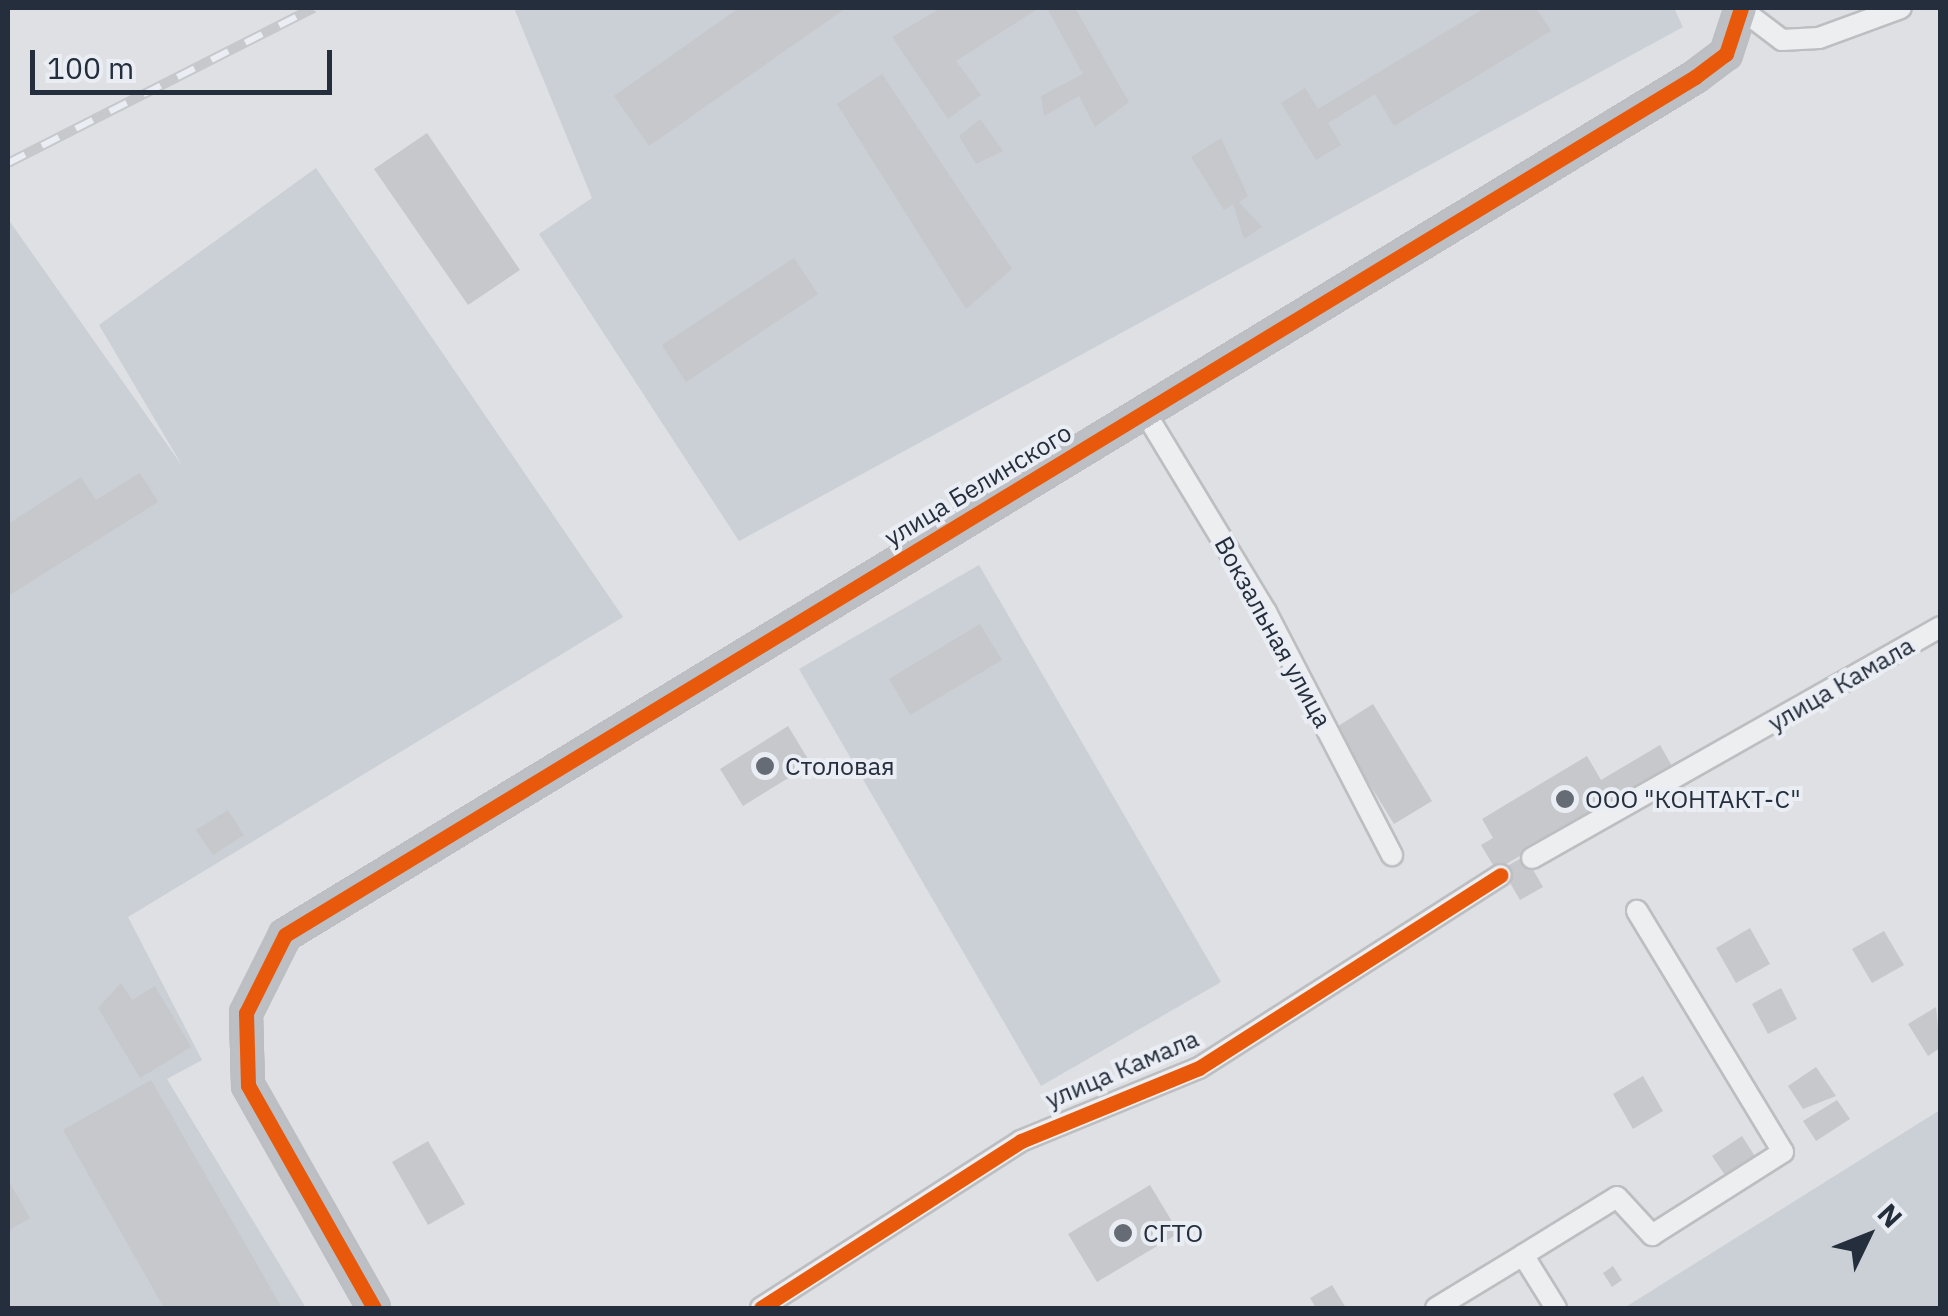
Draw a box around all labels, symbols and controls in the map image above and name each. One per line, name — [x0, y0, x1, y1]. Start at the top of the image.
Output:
scale bar — [35, 30, 338, 92]
text: 100 m — [47, 48, 134, 87]
street label: улица Белинского — [879, 417, 1077, 553]
street label: Вокзальная улица — [1208, 531, 1338, 733]
street label: улица Камала — [1763, 630, 1919, 738]
place label: Столовая — [785, 751, 895, 781]
marker: Столовая — [754, 755, 776, 777]
place label: ООО "КОНТАКТ-С" — [1585, 784, 1801, 814]
marker: ООО "КОНТАКТ-С" — [1554, 788, 1576, 810]
street label: улица Камала — [1041, 1023, 1203, 1115]
north arrow — [1818, 1186, 1918, 1286]
text: N — [1870, 1195, 1911, 1235]
place label: СГТО — [1143, 1218, 1203, 1248]
marker: СГТО — [1112, 1222, 1134, 1244]

